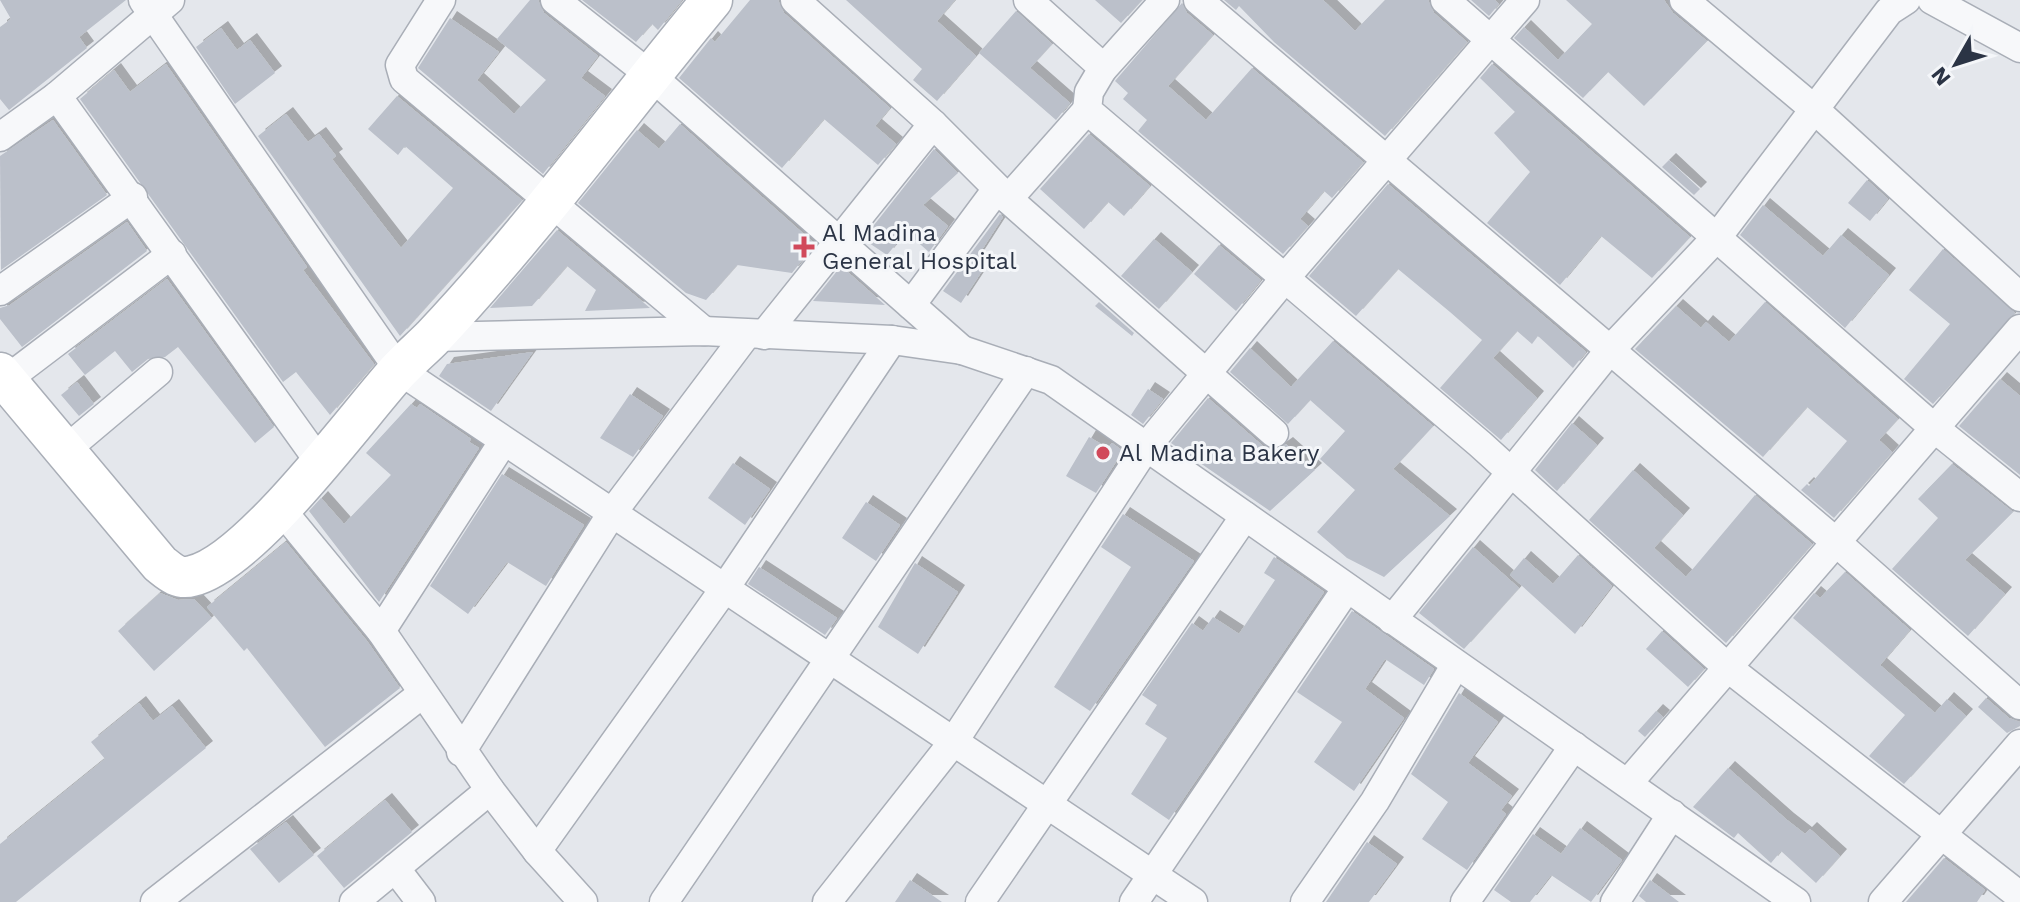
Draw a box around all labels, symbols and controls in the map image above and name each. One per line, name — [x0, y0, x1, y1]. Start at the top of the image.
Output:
north arrow — [1916, 24, 1996, 104]
text: N — [1926, 62, 1956, 90]
place label: Al Madina General Hospital — [822, 219, 1017, 275]
marker: Al Madina General Hospital — [793, 236, 815, 258]
place label: Al Madina Bakery — [1119, 439, 1320, 467]
marker: Al Madina Bakery — [1094, 444, 1112, 462]

